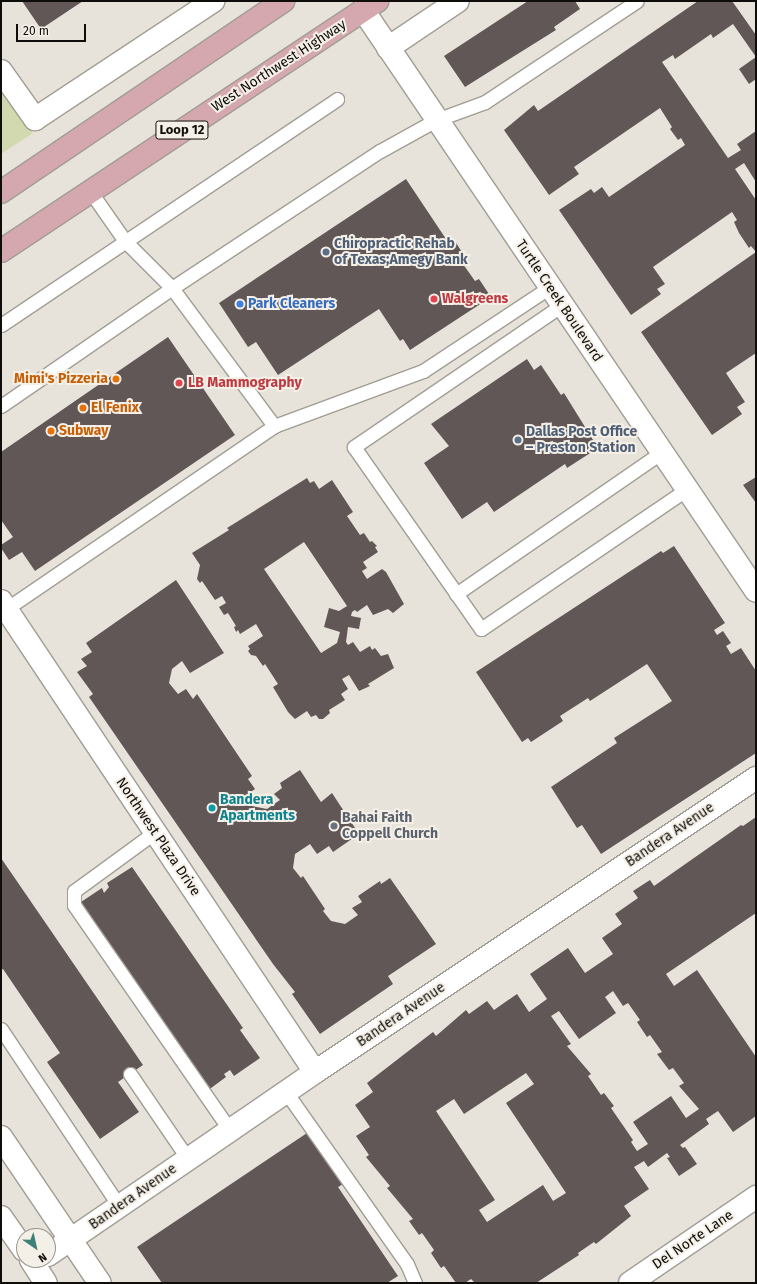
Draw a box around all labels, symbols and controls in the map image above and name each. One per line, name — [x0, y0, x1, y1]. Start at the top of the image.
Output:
scale bar — [18, 16, 88, 42]
street label: West Northwest Highway — [209, 16, 349, 116]
text: 20 m — [23, 24, 49, 38]
road number: Loop 12 — [155, 119, 209, 141]
place label: Chiropractic Rehab of Texas;Amegy Bank — [334, 236, 468, 268]
street label: Turtle Creek Boulevard — [512, 237, 606, 365]
marker: Chiropractic Rehab of Texas;Amegy Bank — [321, 247, 331, 257]
place label: Walgreens — [442, 291, 508, 307]
marker: Walgreens — [429, 294, 439, 304]
place label: Park Cleaners — [248, 296, 335, 312]
marker: Park Cleaners — [235, 299, 245, 309]
place label: Mimi's Pizzeria — [14, 371, 108, 387]
marker: Mimi's Pizzeria — [111, 374, 121, 384]
place label: LB Mammography — [188, 375, 302, 391]
marker: LB Mammography — [173, 377, 185, 389]
place label: El Fenix — [91, 400, 139, 416]
marker: El Fenix — [78, 403, 88, 413]
place label: Subway — [59, 423, 108, 439]
place label: Dallas Post Office – Preston Station — [526, 424, 637, 456]
marker: Subway — [46, 426, 56, 436]
marker: Dallas Post Office – Preston Station — [513, 435, 523, 445]
street label: Northwest Plaza Drive — [112, 775, 204, 899]
place label: Bandera Apartments — [220, 792, 295, 824]
street label: Bandera Avenue — [623, 799, 717, 871]
marker: Bandera Apartments — [207, 803, 217, 813]
place label: Bahai Faith Coppell Church — [342, 810, 438, 842]
marker: Bahai Faith Coppell Church — [329, 821, 339, 831]
street label: Bandera Avenue — [354, 979, 448, 1051]
street label: Bandera Avenue — [86, 1161, 180, 1233]
street label: Del Norte Lane — [649, 1207, 737, 1273]
north arrow — [16, 1228, 56, 1268]
text: N — [36, 1250, 49, 1265]

